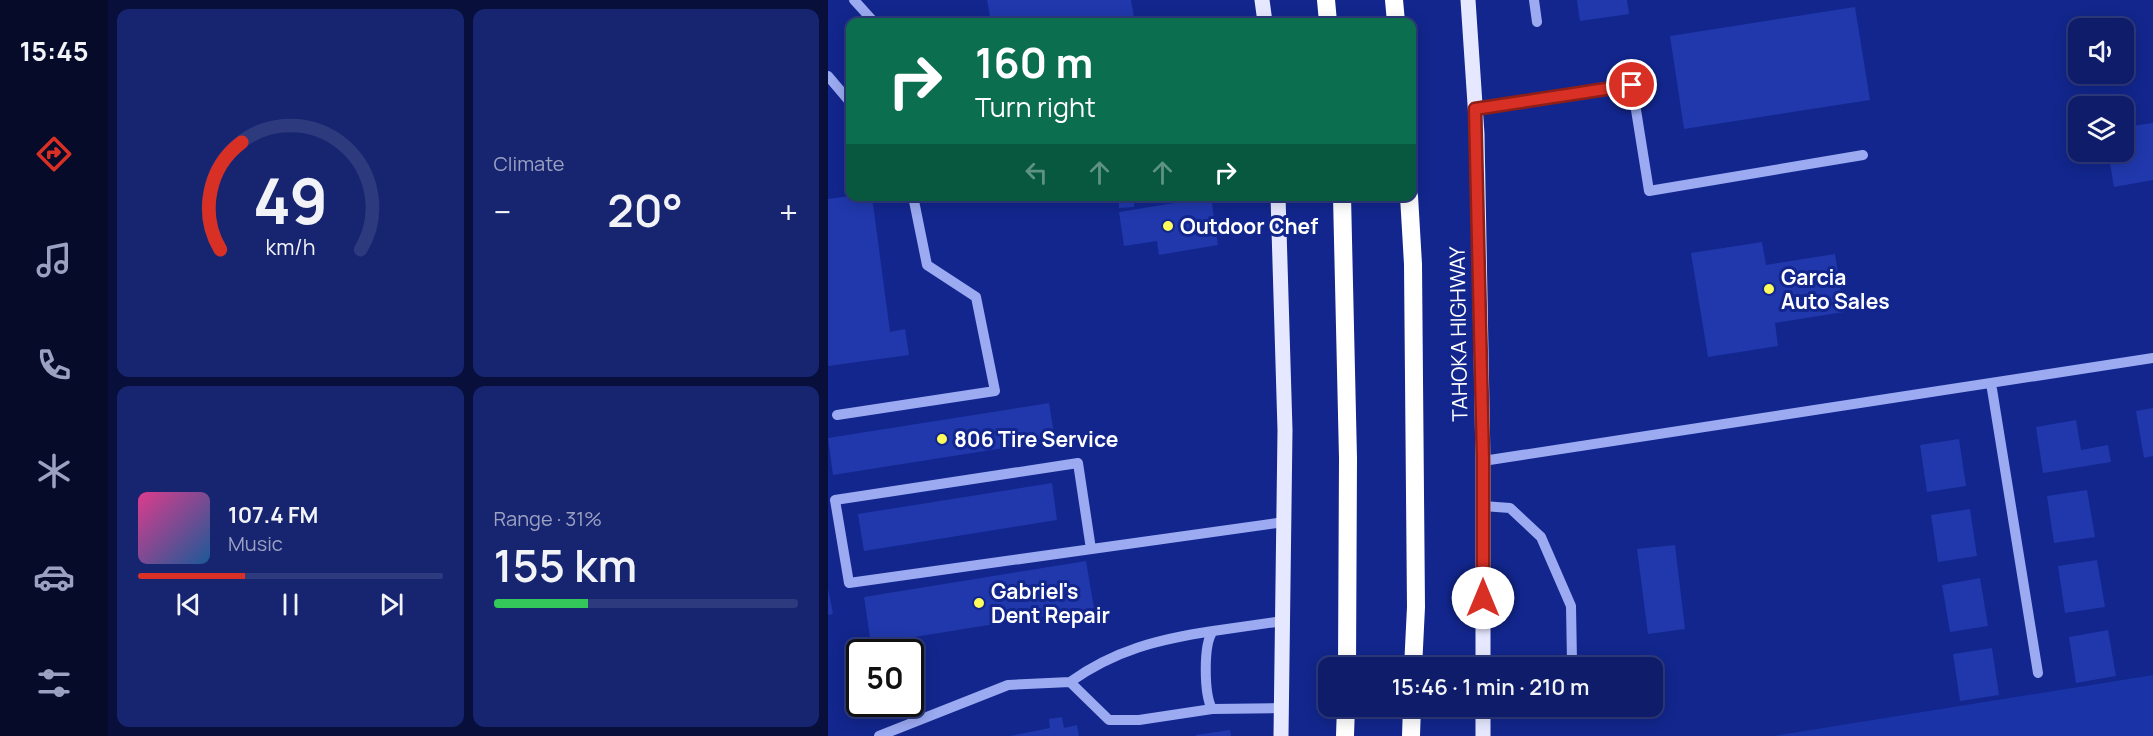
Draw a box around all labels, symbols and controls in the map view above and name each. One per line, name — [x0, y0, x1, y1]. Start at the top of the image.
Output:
map controls — [2068, 18, 2134, 162]
button: sound — [2068, 18, 2134, 84]
text: 15:45 — [19, 32, 89, 69]
text: 160 m — [975, 33, 1093, 91]
icon: right — [876, 42, 954, 120]
pin — [1606, 59, 1657, 110]
icon: arrive — [1615, 68, 1648, 101]
text: Turn right — [975, 88, 1096, 125]
button: layers — [2068, 96, 2134, 162]
icon: directions — [33, 133, 75, 175]
text: Climate — [494, 150, 565, 177]
icon: left — [1020, 156, 1053, 189]
icon: ahead — [1083, 156, 1116, 189]
icon: ahead — [1146, 156, 1179, 189]
icon: right — [1209, 156, 1242, 189]
text: 49 — [253, 157, 328, 243]
text: 20° — [607, 179, 683, 241]
text: − — [494, 189, 511, 234]
text: + — [779, 189, 798, 234]
place label: Outdoor Chef — [1180, 212, 1318, 240]
marker: Outdoor Chef — [1161, 219, 1175, 233]
text: km/h — [265, 232, 315, 261]
icon: music — [33, 239, 75, 281]
street label: TAHOKA HIGHWAY — [1442, 246, 1474, 422]
place label: Garcia Auto Sales — [1781, 263, 1890, 315]
marker: Garcia Auto Sales — [1762, 282, 1776, 296]
icon: phone — [33, 344, 75, 386]
place label: 806 Tire Service — [954, 425, 1118, 453]
marker: 806 Tire Service — [935, 432, 949, 446]
icon: climate — [33, 450, 75, 492]
text: 107.4 FM — [228, 500, 318, 530]
text: Range · 31% — [494, 505, 602, 532]
text: Music — [228, 530, 283, 557]
text: 155 km — [494, 534, 637, 596]
icon: car — [33, 556, 75, 598]
position arrow — [1451, 566, 1515, 630]
place label: Gabriel's Dent Repair — [991, 577, 1110, 629]
icon: previous — [172, 588, 205, 621]
icon: pause — [274, 588, 307, 621]
icon: next — [375, 588, 408, 621]
marker: Gabriel's Dent Repair — [972, 596, 986, 610]
speed limit sign: 50 — [846, 639, 924, 717]
icon: filters — [33, 662, 75, 704]
text: 15:46 · 1 min · 210 m — [1392, 672, 1589, 702]

